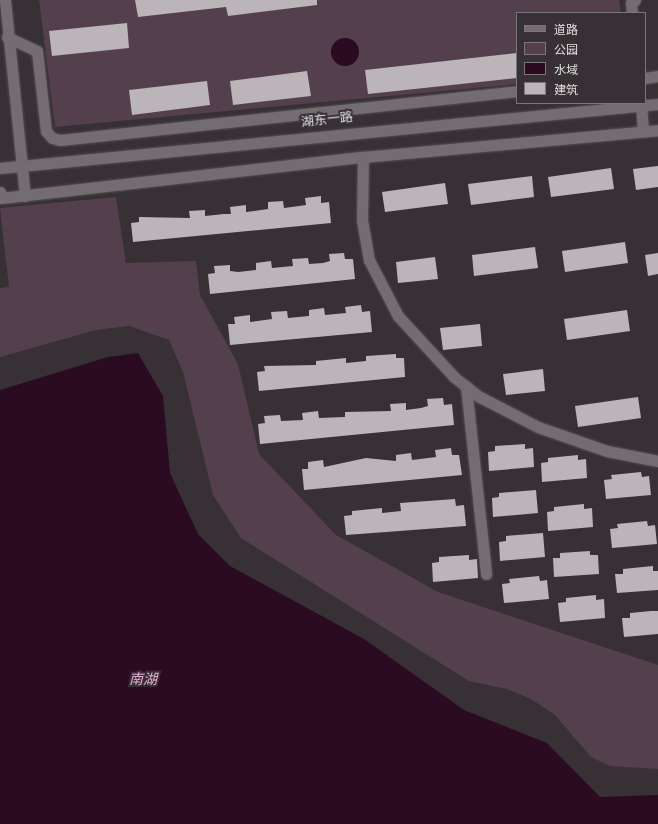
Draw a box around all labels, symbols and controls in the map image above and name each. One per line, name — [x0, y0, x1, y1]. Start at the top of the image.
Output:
legend — [516, 12, 646, 104]
text: 道路 — [554, 23, 578, 37]
text: 公园 — [554, 43, 578, 57]
text: 水域 — [554, 63, 578, 77]
text: 建筑 — [554, 83, 578, 97]
street label: 湖东一路 — [300, 110, 354, 130]
water label: 南湖 — [129, 672, 157, 688]

